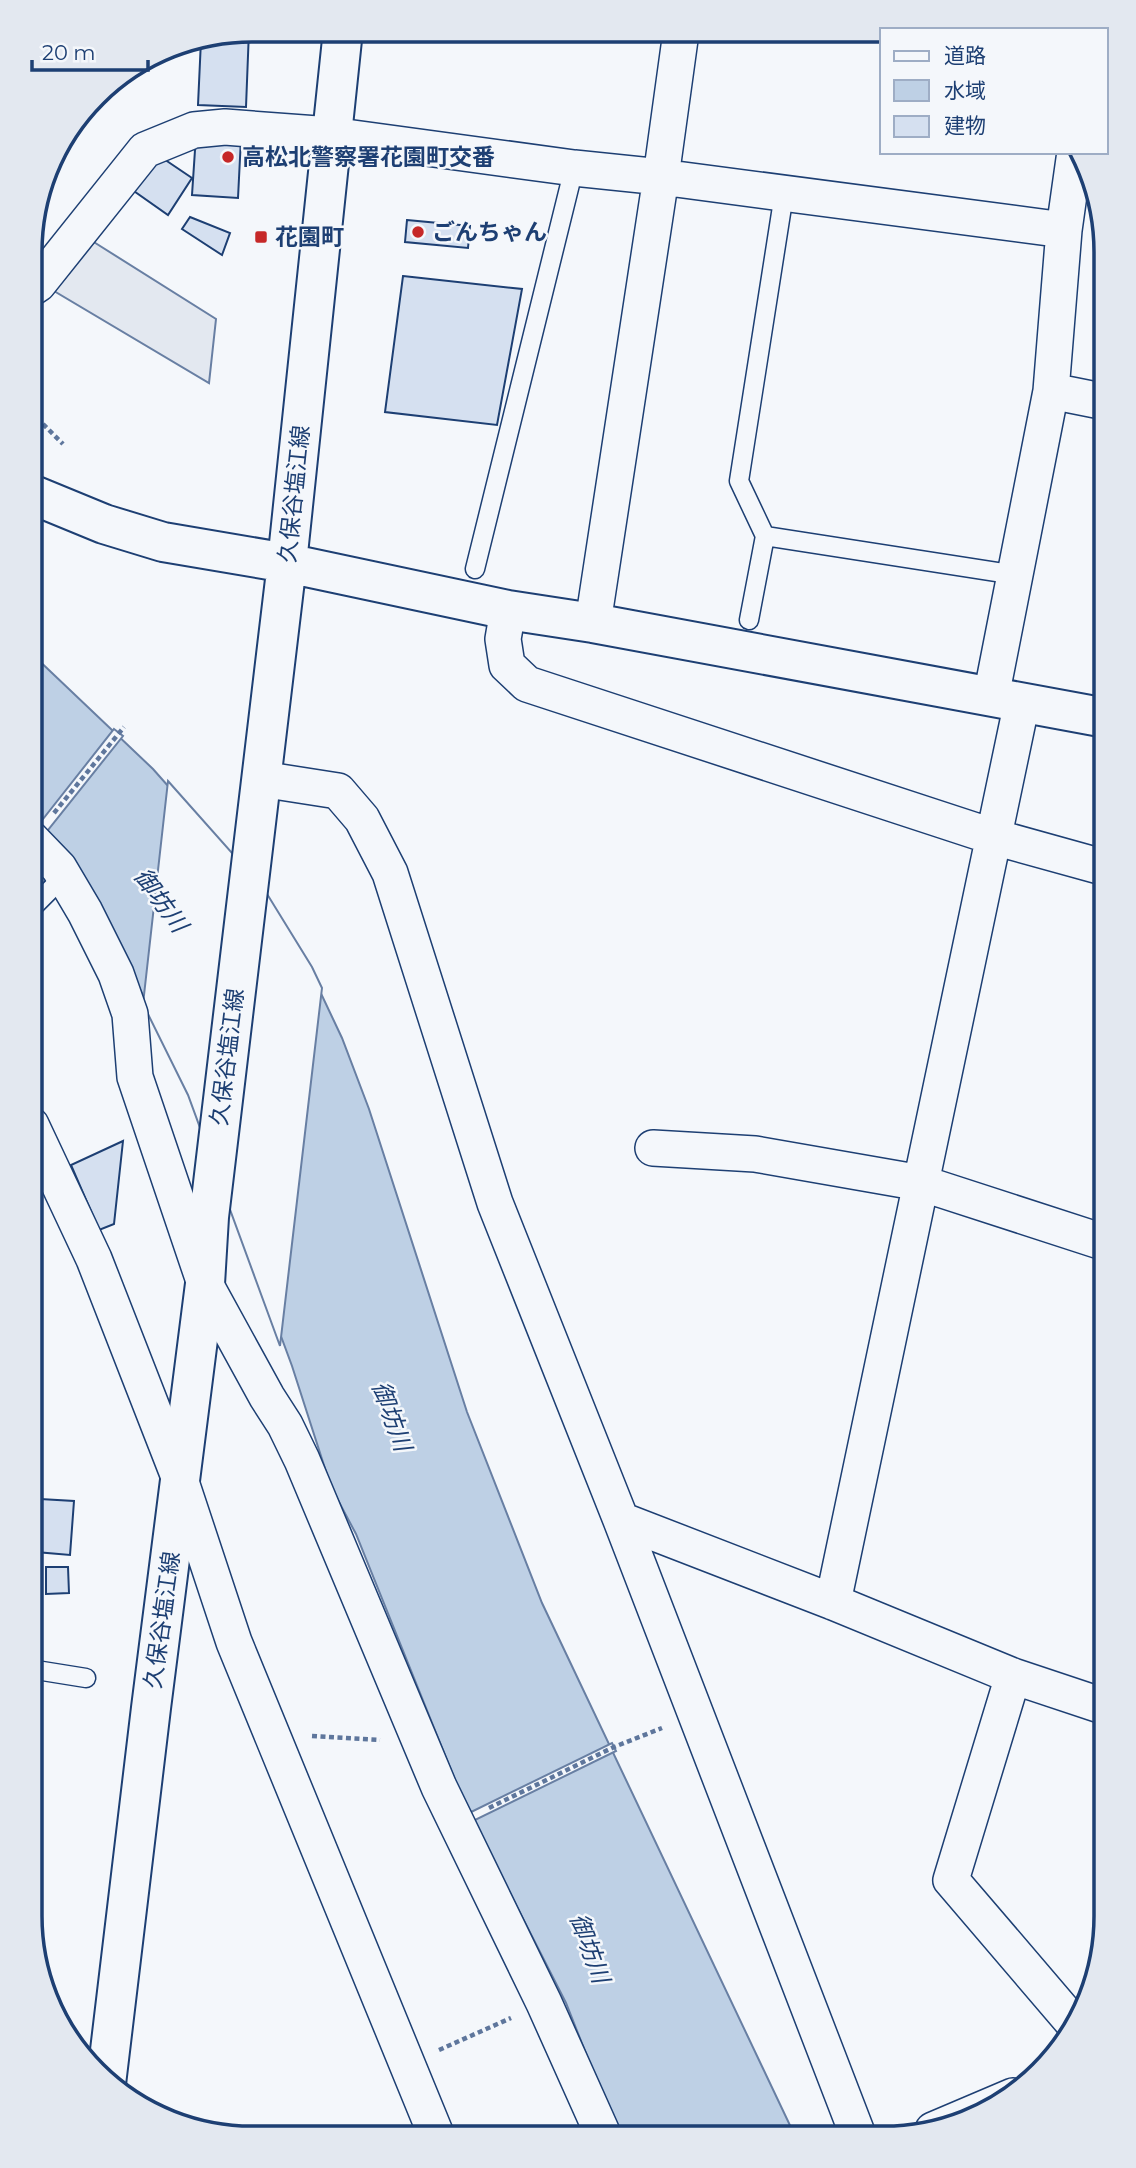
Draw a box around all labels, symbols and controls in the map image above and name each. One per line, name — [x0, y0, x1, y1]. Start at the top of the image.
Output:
scale bar — [32, 28, 147, 72]
legend — [880, 28, 1108, 154]
text: 20 m — [42, 40, 96, 65]
text: 道路 — [944, 43, 986, 68]
text: 水域 — [944, 78, 986, 103]
text: 建物 — [944, 113, 986, 138]
place label: 高松北警察署花園町交番 — [242, 143, 495, 171]
marker: 高松北警察署花園町交番 — [220, 149, 236, 165]
place label: ごんちゃん — [432, 218, 547, 246]
place label: 花園町 — [275, 223, 344, 251]
marker: ごんちゃん — [410, 224, 426, 240]
marker: 花園町 — [253, 229, 269, 245]
street label: 久保谷塩江線 — [273, 424, 315, 564]
water label: 御坊川 — [128, 862, 196, 940]
street label: 久保谷塩江線 — [205, 987, 249, 1127]
water label: 御坊川 — [366, 1377, 419, 1458]
street label: 久保谷塩江線 — [139, 1550, 185, 1690]
water label: 御坊川 — [564, 1909, 617, 1990]

